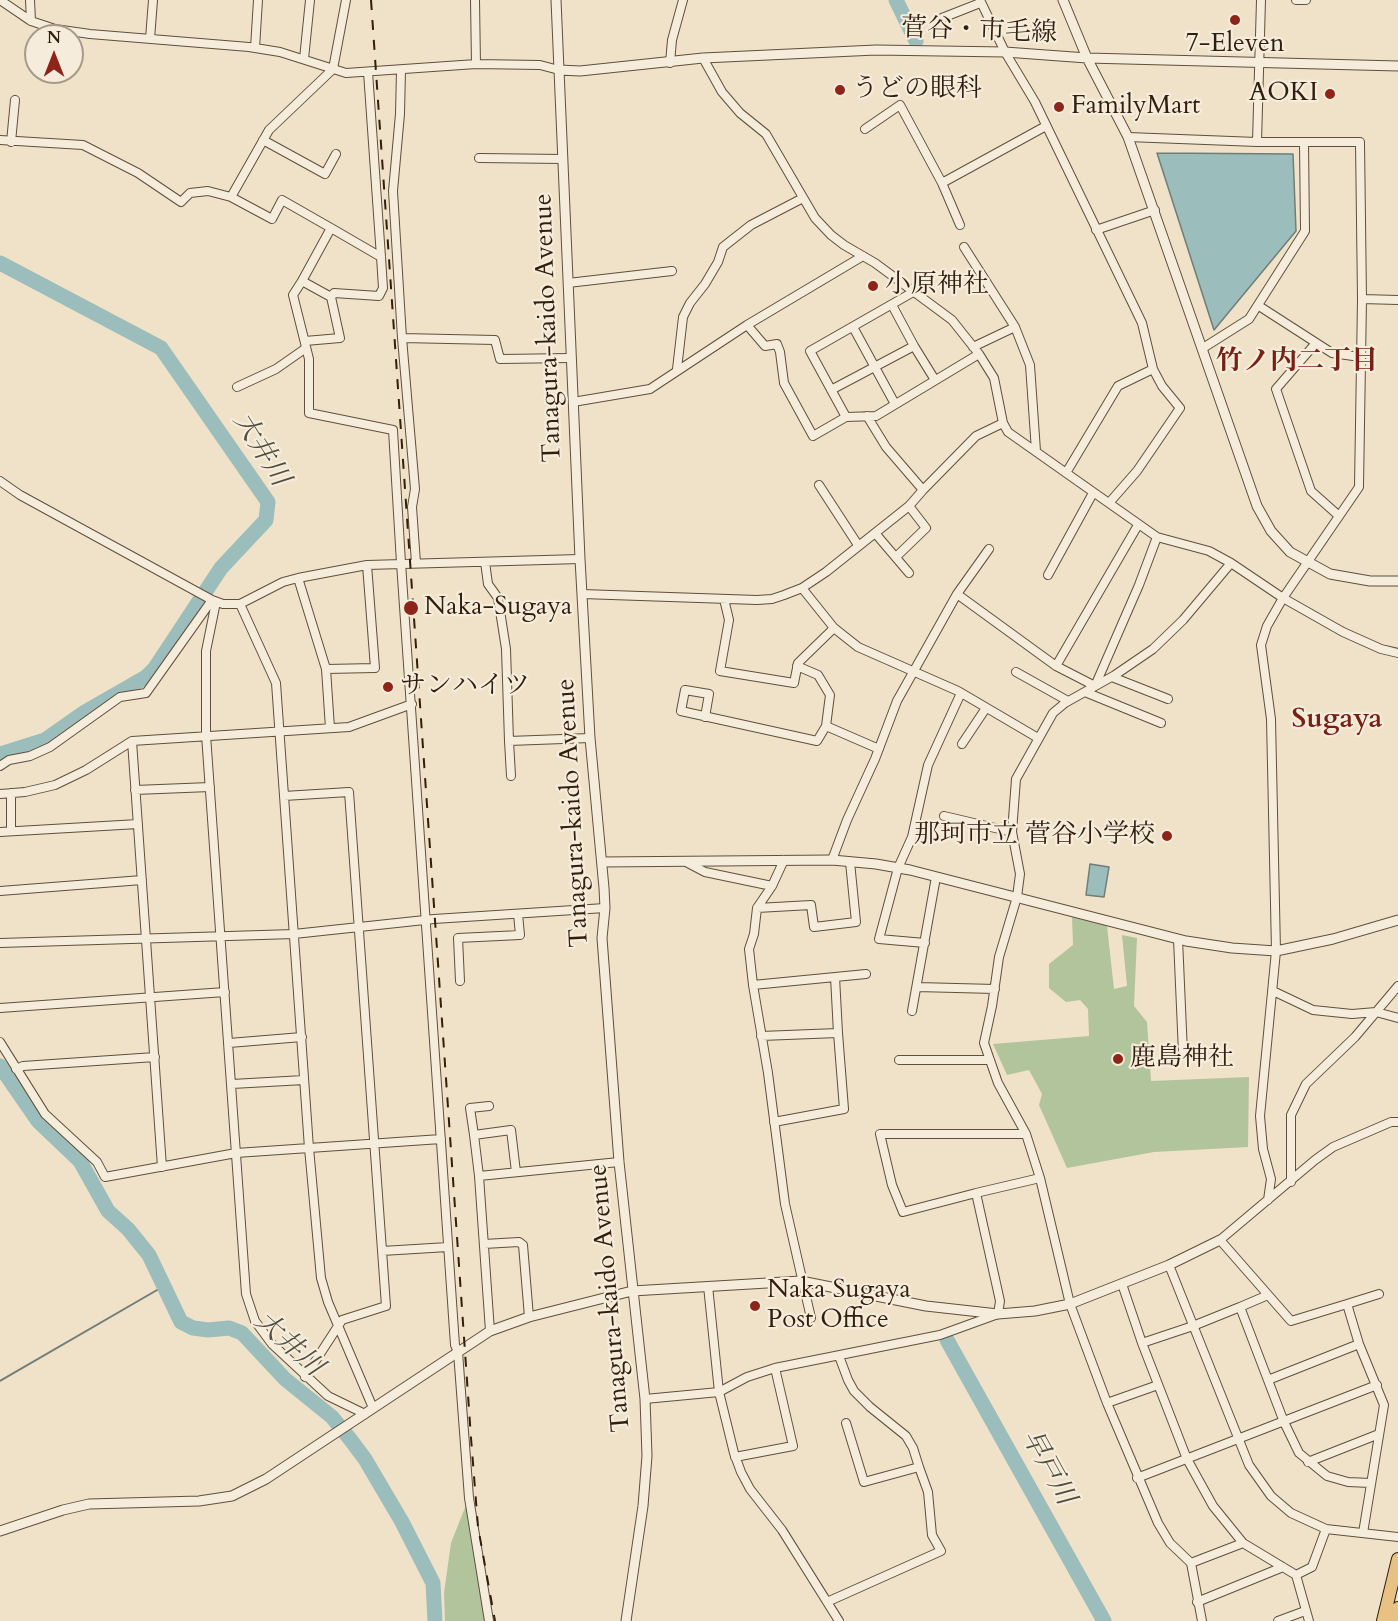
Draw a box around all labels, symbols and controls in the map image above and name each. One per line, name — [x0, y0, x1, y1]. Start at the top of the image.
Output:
marker: 7-Eleven — [1228, 13, 1242, 27]
street label: 菅谷・市毛線 — [901, 14, 1057, 50]
north arrow — [24, 24, 84, 84]
text: N — [47, 27, 61, 49]
place label: 7-Eleven — [1185, 29, 1285, 61]
place label: うどの眼科 — [852, 74, 982, 106]
place label: AOKI — [1249, 78, 1318, 110]
marker: うどの眼科 — [833, 83, 847, 97]
marker: AOKI — [1323, 87, 1337, 101]
place label: FamilyMart — [1071, 91, 1200, 123]
marker: FamilyMart — [1052, 100, 1066, 114]
street label: Tanagura-kaido Avenue — [529, 193, 569, 463]
place label: 小原神社 — [885, 270, 989, 302]
marker: 小原神社 — [866, 279, 880, 293]
district label: 竹ノ内二丁目 — [1216, 347, 1378, 379]
water label: 大井川 — [225, 407, 295, 493]
place label: Naka-Sugaya — [424, 592, 572, 624]
marker: Naka-Sugaya — [402, 599, 420, 617]
place label: サンハイツ — [400, 671, 530, 703]
street label: Tanagura-kaido Avenue — [551, 678, 597, 948]
marker: サンハイツ — [381, 680, 395, 694]
district label: Sugaya — [1292, 704, 1382, 738]
place label: 那珂市立 菅谷小学校 — [914, 820, 1155, 852]
marker: 那珂市立 菅谷小学校 — [1160, 829, 1174, 843]
place label: 鹿島神社 — [1130, 1043, 1234, 1075]
marker: 鹿島神社 — [1111, 1052, 1125, 1066]
street label: Tanagura-kaido Avenue — [584, 1163, 638, 1433]
place label: Naka Sugaya Post Office — [767, 1275, 911, 1336]
marker: Naka Sugaya Post Office — [748, 1299, 762, 1313]
water label: 大井川 — [247, 1306, 329, 1384]
water label: 早戸川 — [1013, 1425, 1081, 1511]

